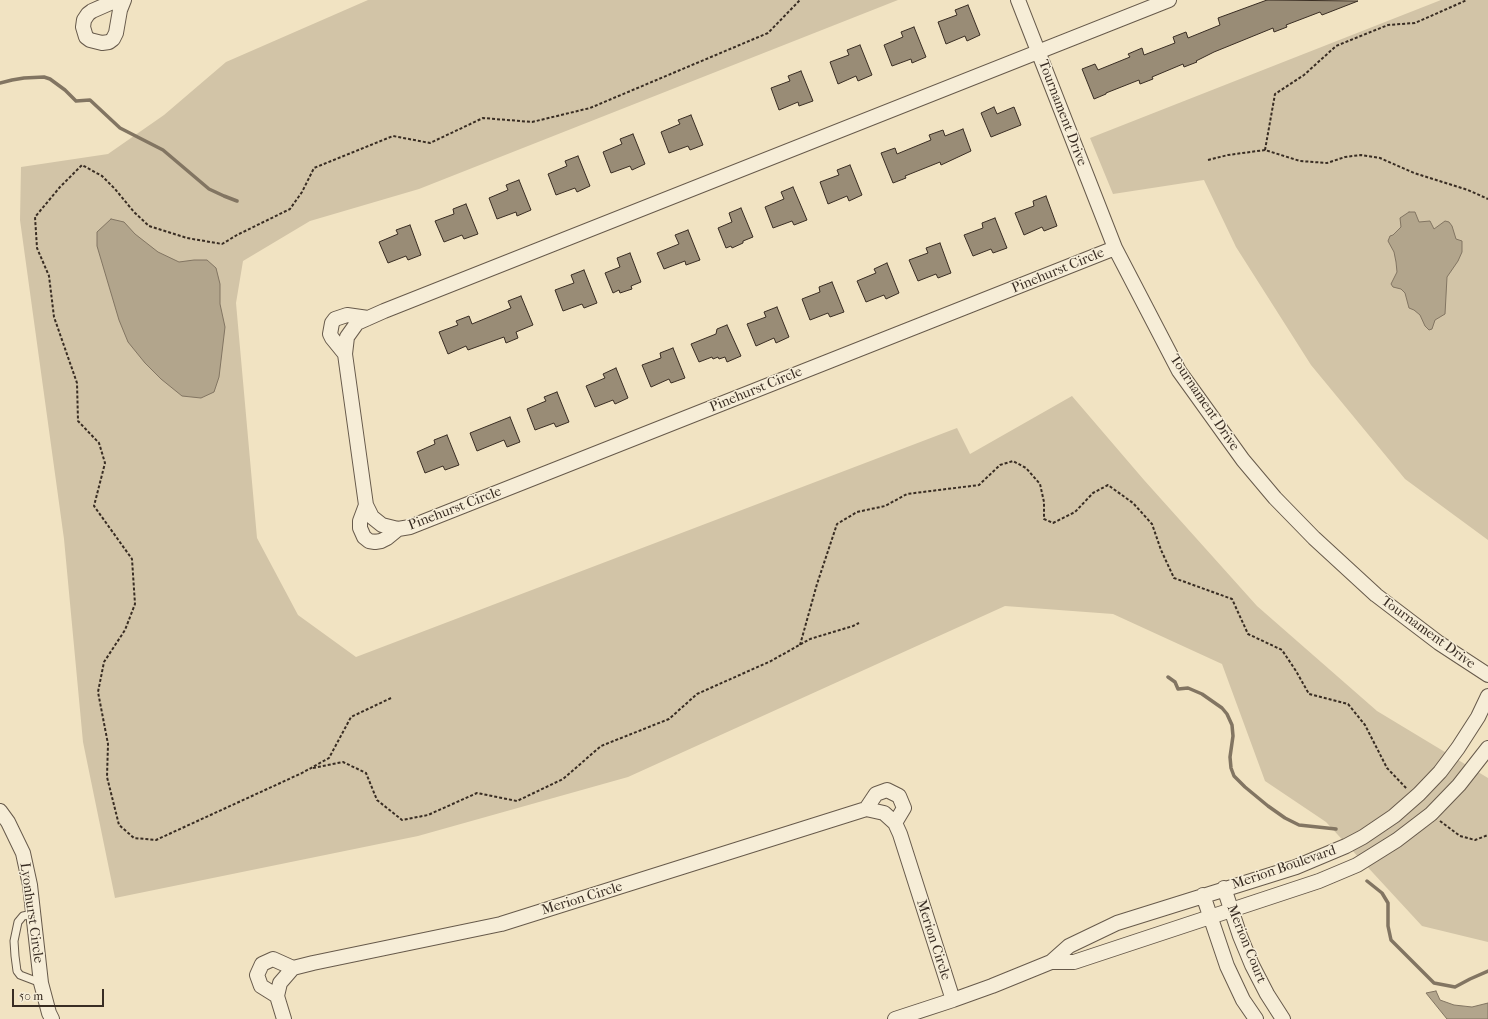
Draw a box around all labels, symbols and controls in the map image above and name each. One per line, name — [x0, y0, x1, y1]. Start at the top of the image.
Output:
street label: Tournament Drive — [1034, 58, 1090, 168]
street label: Pinehurst Circle — [1009, 245, 1107, 297]
street label: Tournament Drive — [1166, 352, 1242, 454]
street label: Pinehurst Circle — [707, 364, 805, 416]
street label: Pinehurst Circle — [406, 484, 504, 534]
street label: Tournament Drive — [1378, 593, 1478, 673]
street label: Merion Boulevard — [1230, 842, 1338, 894]
street label: Lyonhurst Circle — [16, 862, 46, 964]
street label: Merion Circle — [539, 879, 625, 919]
street label: Merion Circle — [912, 898, 954, 982]
street label: Merion Court — [1223, 902, 1269, 986]
scale bar — [14, 981, 106, 1007]
text: 50 m — [19, 989, 43, 1003]

